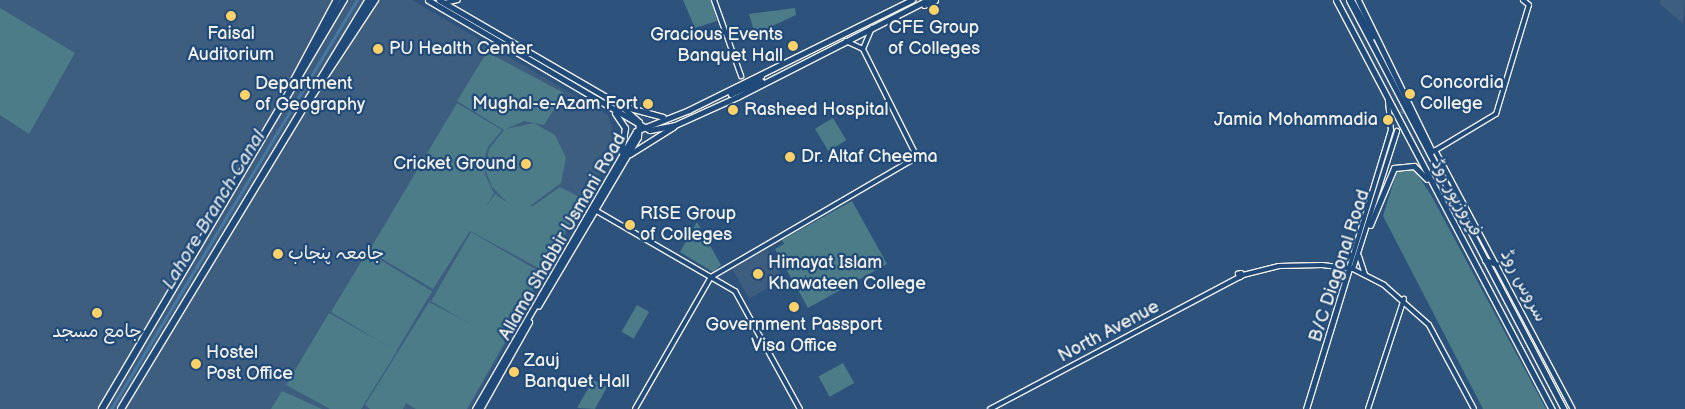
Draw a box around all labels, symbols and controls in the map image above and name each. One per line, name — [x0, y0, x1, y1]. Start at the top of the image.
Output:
marker: CFE Group of Colleges — [928, 4, 940, 16]
marker: Faisal Auditorium — [225, 10, 237, 22]
place label: CFE Group of Colleges — [888, 18, 980, 60]
place label: Faisal Auditorium — [188, 24, 274, 66]
place label: Gracious Events Banquet Hall — [650, 25, 783, 68]
place label: PU Health Center — [389, 38, 533, 60]
marker: Gracious Events Banquet Hall — [787, 40, 799, 52]
marker: PU Health Center — [371, 42, 385, 56]
place label: Concordia College — [1420, 73, 1504, 116]
place label: Department of Geography — [255, 74, 365, 116]
marker: Concordia College — [1404, 88, 1416, 100]
marker: Department of Geography — [239, 89, 251, 101]
place label: Mughal-e-Azam Fort — [472, 93, 638, 115]
marker: Mughal-e-Azam Fort — [642, 98, 654, 110]
place label: Rasheed Hospital — [744, 99, 889, 121]
marker: Rasheed Hospital — [726, 103, 740, 117]
place label: Jamia Mohammadia — [1214, 109, 1378, 131]
marker: Jamia Mohammadia — [1382, 114, 1394, 126]
water label: Lahore Branch Canal — [157, 126, 271, 294]
street label: Allama Shabbir Usmani Road — [495, 129, 631, 345]
place label: Dr. Altaf Cheema — [801, 146, 938, 168]
marker: Dr. Altaf Cheema — [783, 150, 797, 164]
place label: Cricket Ground — [393, 153, 516, 175]
street label: فیروزپور روڈ — [1426, 155, 1486, 241]
marker: Cricket Ground — [520, 158, 532, 170]
street label: B/C Diagonal Road — [1305, 187, 1375, 345]
place label: RISE Group of Colleges — [640, 204, 736, 246]
marker: RISE Group of Colleges — [624, 219, 636, 231]
place label: جامعہ پنجاب — [288, 243, 384, 265]
street label: سروس روڈ — [1495, 246, 1551, 326]
marker: جامعہ پنجاب — [272, 248, 284, 260]
place label: Himayat Islam Khawateen College — [768, 253, 926, 296]
marker: Himayat Islam Khawateen College — [752, 268, 764, 280]
street label: North Avenue — [1055, 296, 1163, 368]
marker: Government Passport Visa Office — [788, 301, 800, 313]
marker: جامع مسجد — [91, 307, 103, 319]
place label: Government Passport Visa Office — [706, 315, 882, 358]
place label: جامع مسجد — [52, 321, 142, 343]
place label: Hostel Post Office — [206, 343, 293, 386]
place label: Zauj Banquet Hall — [524, 351, 630, 394]
marker: Hostel Post Office — [190, 358, 202, 370]
marker: Zauj Banquet Hall — [508, 366, 520, 378]

